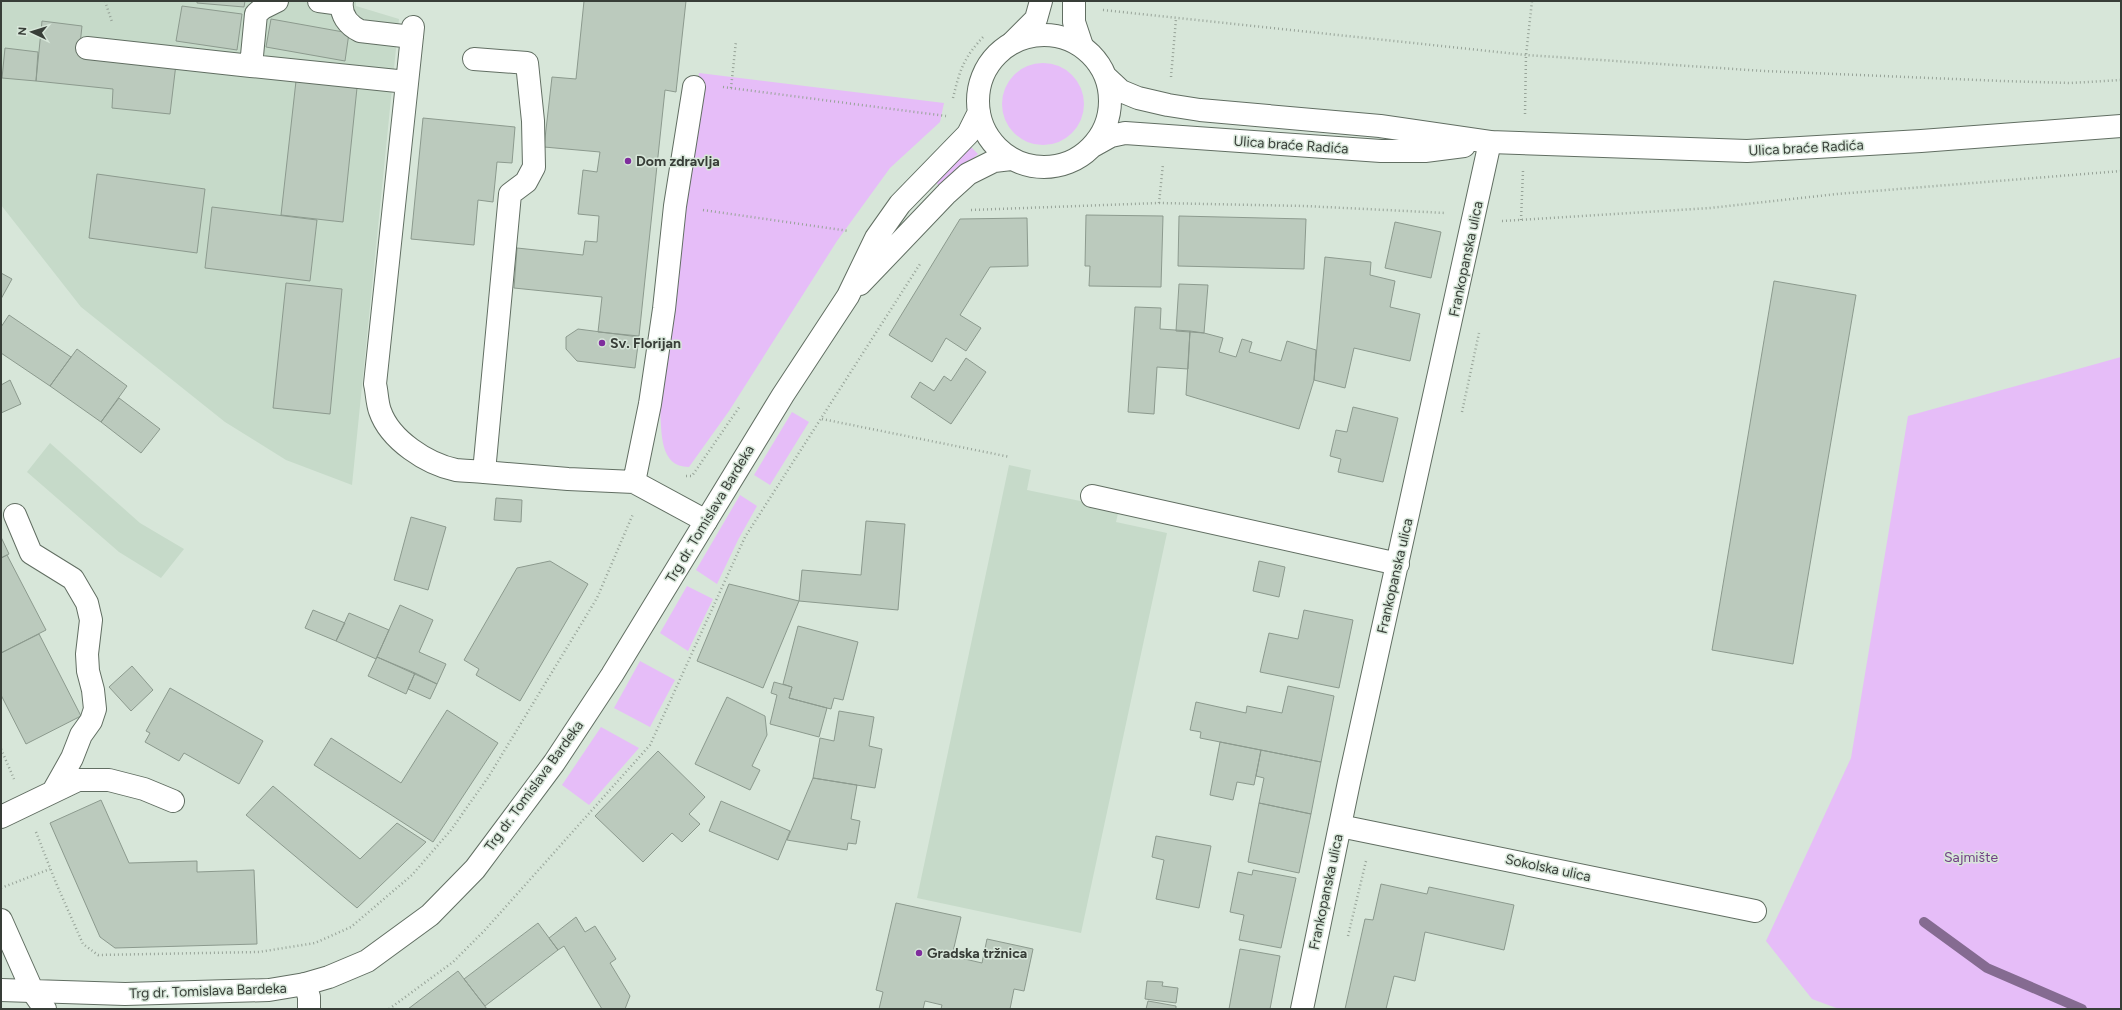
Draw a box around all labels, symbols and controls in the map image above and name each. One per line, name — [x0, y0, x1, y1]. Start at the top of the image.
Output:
north arrow — [12, 12, 52, 52]
text: N — [16, 27, 29, 36]
street label: Ulica braće Radića — [1233, 133, 1349, 157]
street label: Ulica braće Radića — [1748, 136, 1864, 160]
place label: Dom zdravlja — [636, 153, 720, 170]
marker: Dom zdravlja — [623, 156, 633, 166]
street label: Frankopanska ulica — [1445, 200, 1487, 318]
place label: Sv. Florijan — [610, 335, 681, 352]
marker: Sv. Florijan — [597, 338, 607, 348]
street label: Trg dr. Tomislava Bardeka — [662, 442, 758, 586]
street label: Frankopanska ulica — [1373, 517, 1417, 635]
street label: Trg dr. Tomislava Bardeka — [481, 717, 587, 855]
street label: Frankopanska ulica — [1305, 833, 1347, 951]
park label: Sajmište — [1944, 849, 1998, 866]
street label: Sokolska ulica — [1504, 851, 1592, 885]
place label: Gradska tržnica — [927, 945, 1027, 962]
marker: Gradska tržnica — [914, 948, 924, 958]
street label: Trg dr. Tomislava Bardeka — [129, 980, 287, 1002]

